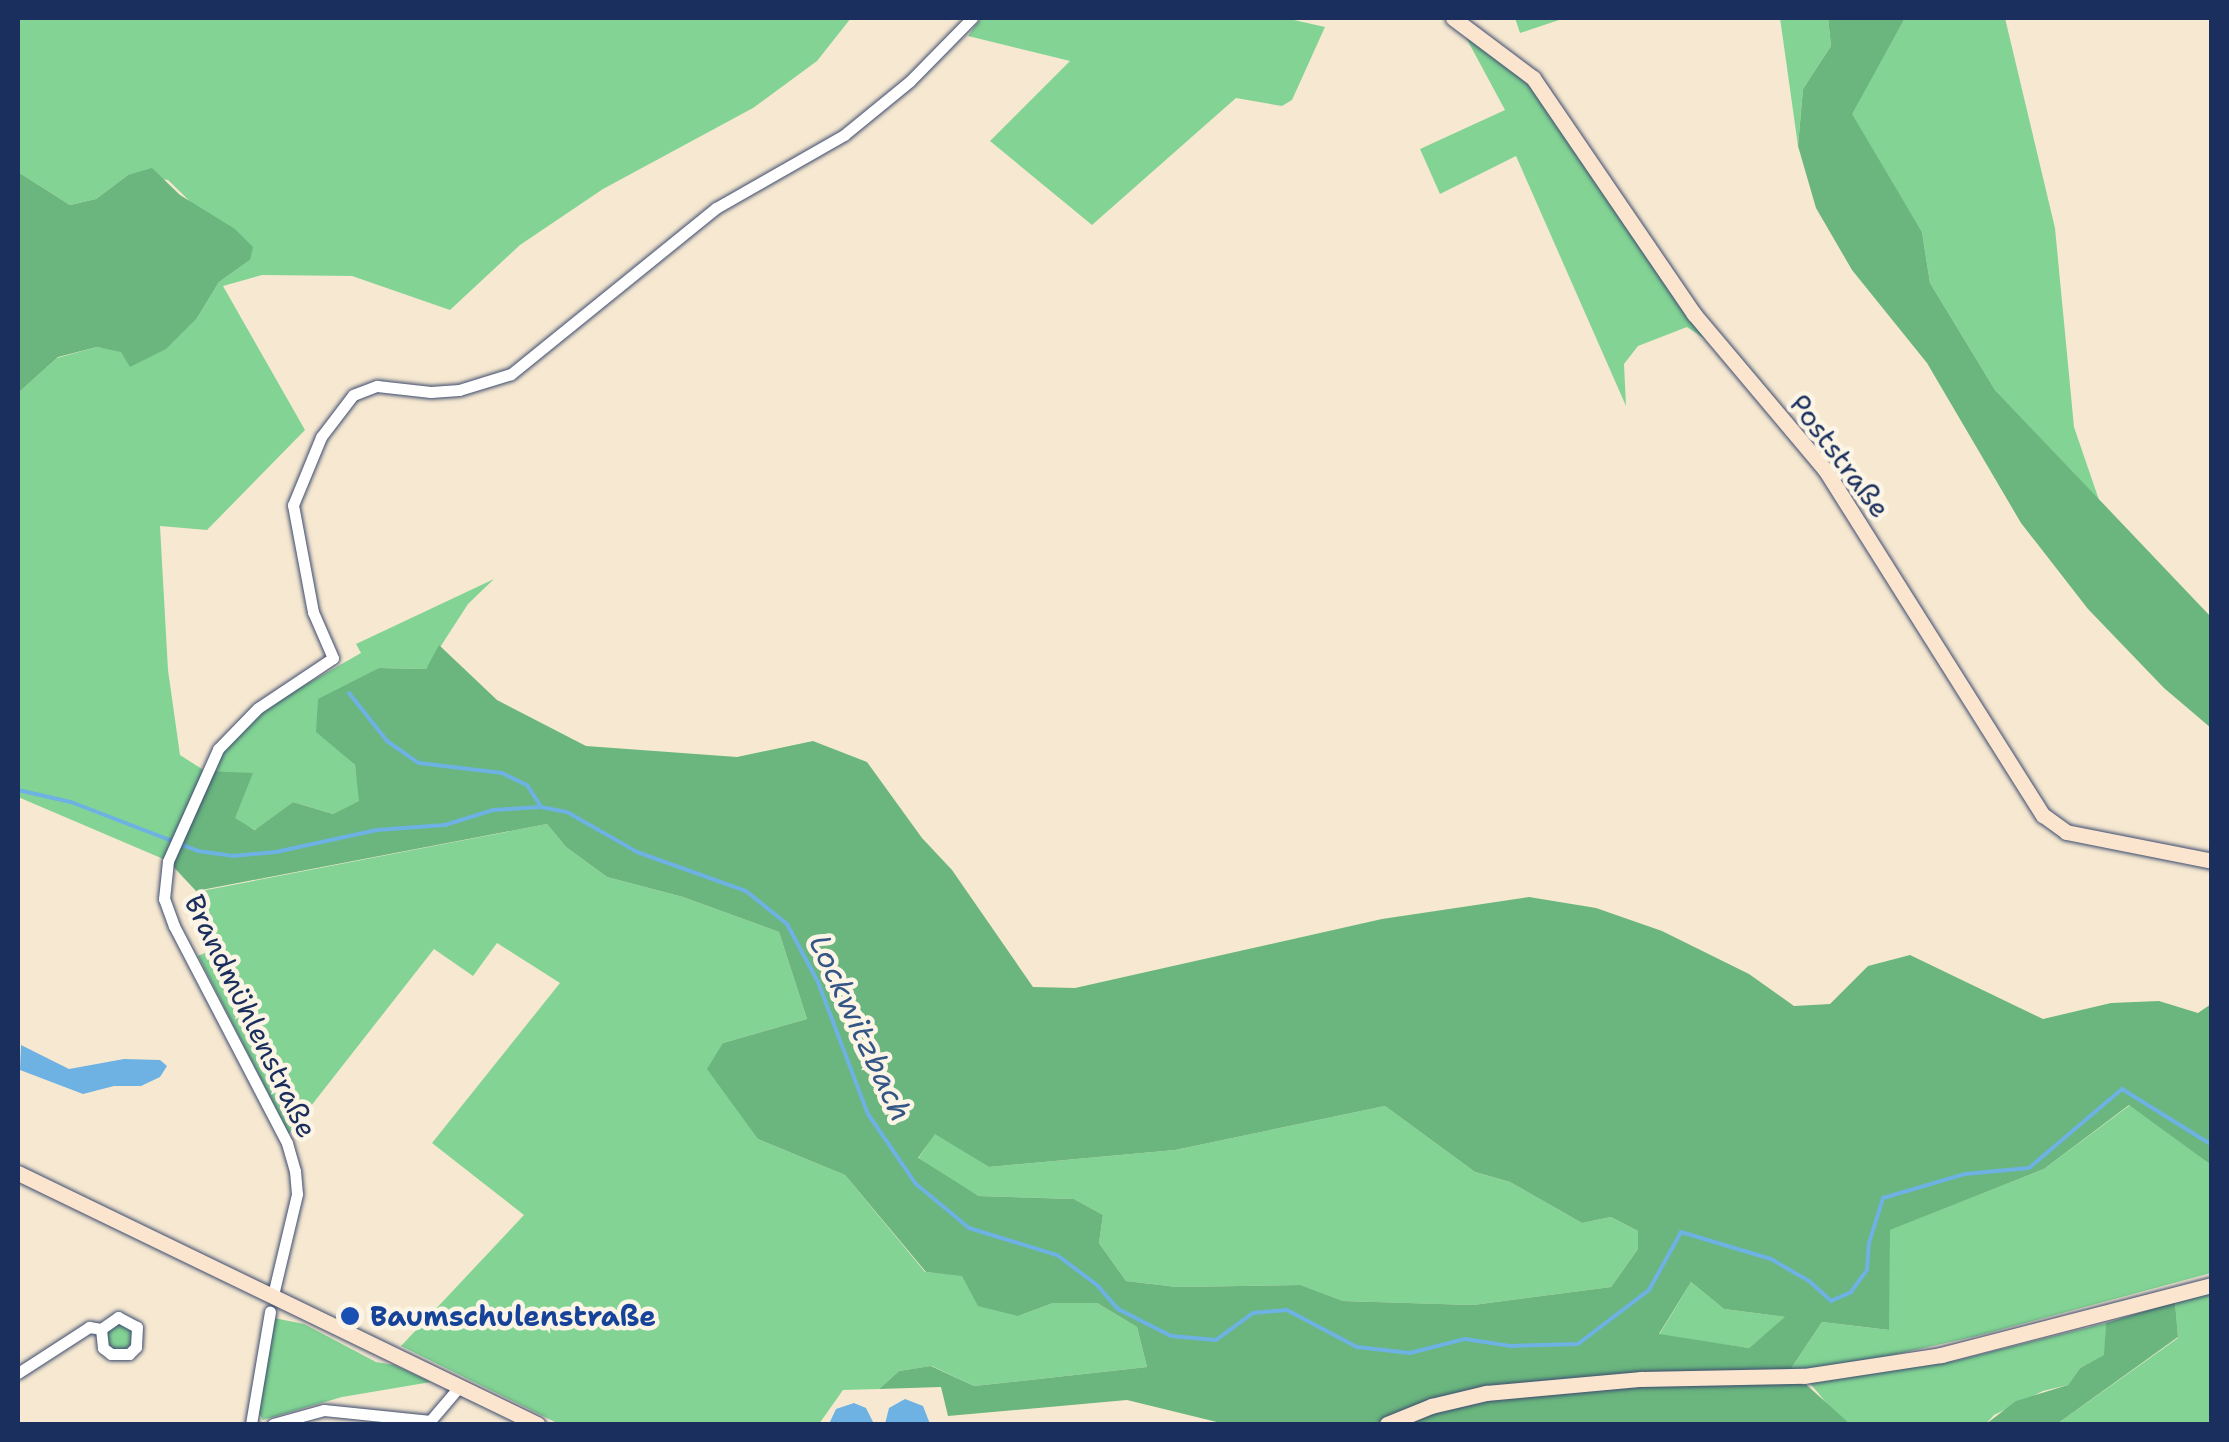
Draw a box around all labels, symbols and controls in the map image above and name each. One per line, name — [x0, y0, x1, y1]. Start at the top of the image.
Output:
street label: Poststraße — [1783, 388, 1897, 524]
street label: Brandmühlenstraße — [178, 889, 324, 1143]
water label: Lockwitzbach — [801, 929, 919, 1127]
place label: Baumschulenstraße — [370, 1299, 656, 1333]
marker: Baumschulenstraße — [339, 1305, 361, 1327]

